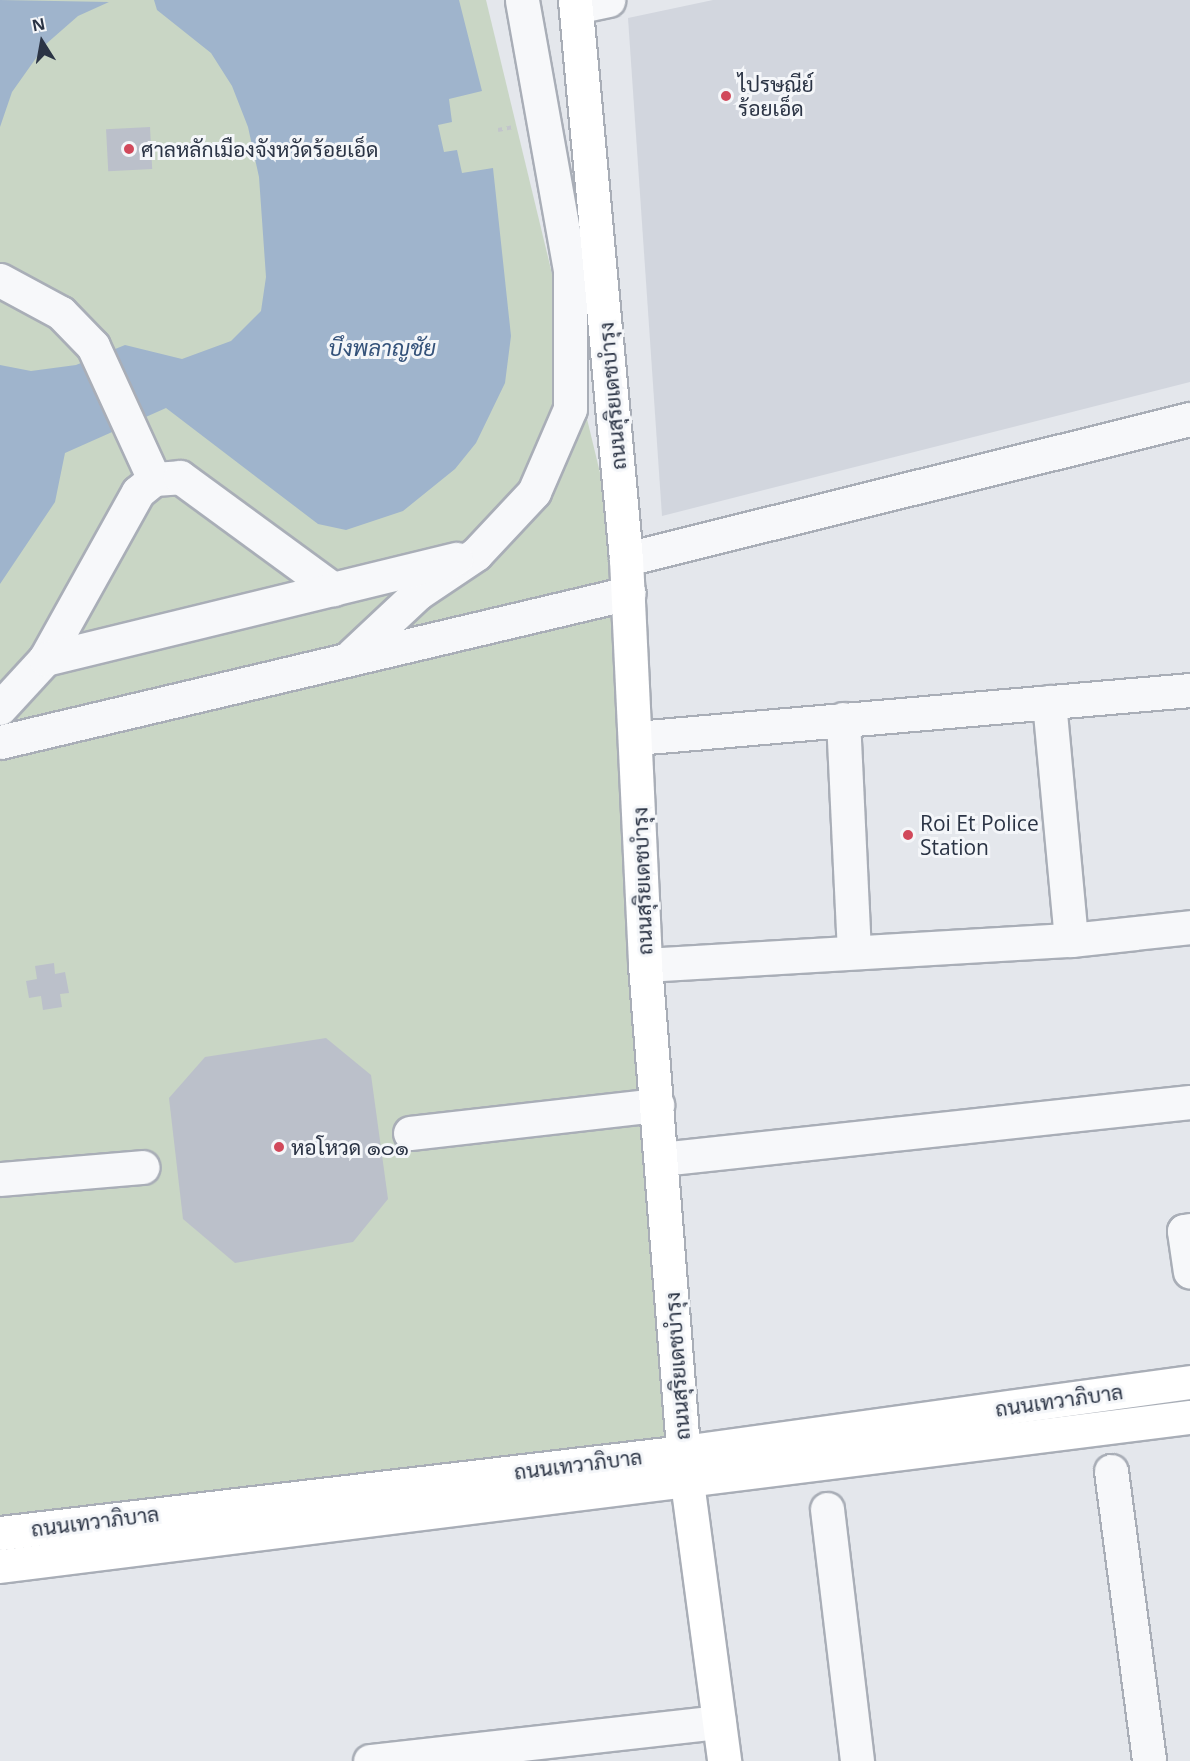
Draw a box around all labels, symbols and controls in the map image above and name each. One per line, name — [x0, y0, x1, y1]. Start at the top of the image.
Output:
north arrow — [12, 12, 72, 72]
text: N — [30, 12, 47, 36]
place label: ไปรษณีย์ ร้อยเอ็ด — [738, 71, 814, 121]
marker: ไปรษณีย์ ร้อยเอ็ด — [719, 89, 733, 103]
place label: ศาลหลักเมืองจังหวัดร้อยเอ็ด — [141, 136, 378, 162]
marker: ศาลหลักเมืองจังหวัดร้อยเอ็ด — [122, 142, 136, 156]
street label: ถนนสุริยเดชบำรุง — [593, 321, 631, 471]
water label: บึงพลาญชัย — [328, 335, 436, 361]
street label: ถนนสุริยเดชบำรุง — [627, 806, 657, 956]
place label: Roi Et Police Station — [920, 810, 1039, 860]
marker: Roi Et Police Station — [901, 828, 915, 842]
place label: หอโหวด ๑๐๑ — [291, 1134, 409, 1160]
marker: หอโหวด ๑๐๑ — [272, 1140, 286, 1154]
street label: ถนนสุริยเดชบำรุง — [659, 1291, 695, 1441]
street label: ถนนเทวาภิบาล — [993, 1379, 1125, 1421]
street label: ถนนเทวาภิบาล — [512, 1444, 644, 1484]
street label: ถนนเทวาภิบาล — [29, 1501, 161, 1541]

